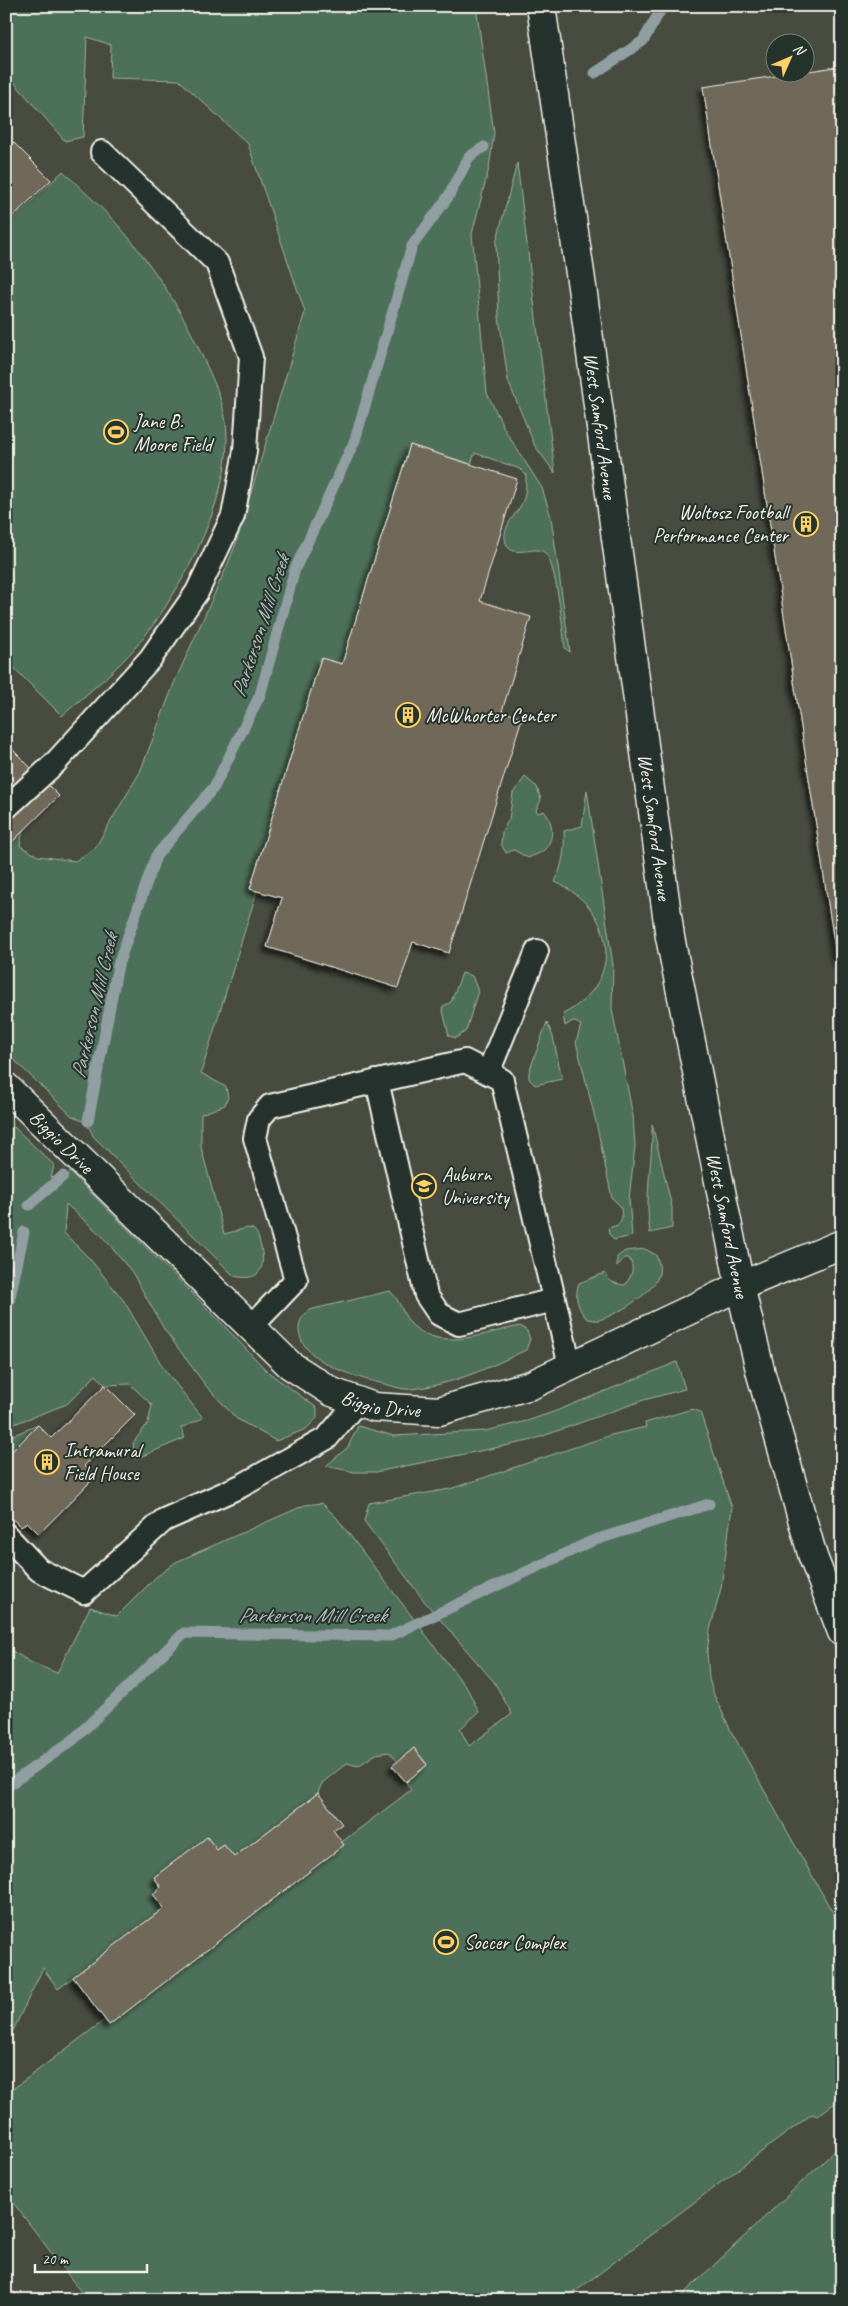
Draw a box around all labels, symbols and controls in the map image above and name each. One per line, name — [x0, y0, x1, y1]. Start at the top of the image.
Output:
north arrow — [766, 32, 816, 82]
text: N — [790, 40, 810, 60]
street label: West Samford Avenue — [578, 351, 623, 502]
place label: Jane B. Moore Field — [133, 409, 215, 457]
sports icon: Jane B. Moore Field — [103, 419, 129, 445]
place label: Woltosz Football Performance Center — [653, 500, 792, 548]
building icon: Woltosz Football Performance Center — [793, 511, 819, 537]
water label: Parkerson Mill Creek — [225, 548, 296, 700]
building icon: McWhorter Center — [395, 702, 421, 728]
place label: McWhorter Center — [426, 703, 557, 728]
street label: West Samford Avenue — [632, 753, 677, 903]
water label: Parkerson Mill Creek — [65, 927, 124, 1081]
street label: Biggio Drive — [24, 1105, 100, 1180]
street label: West Samford Avenue — [701, 1151, 755, 1302]
place label: Auburn University — [442, 1162, 511, 1210]
school or university icon: Auburn University — [411, 1173, 437, 1199]
street label: Biggio Drive — [338, 1384, 422, 1423]
place label: Intramural Field House — [64, 1438, 144, 1486]
building icon: Intramural Field House — [34, 1449, 60, 1475]
water label: Parkerson Mill Creek — [238, 1602, 390, 1628]
sports icon: Soccer Complex — [433, 1929, 459, 1955]
place label: Soccer Complex — [464, 1930, 567, 1955]
scale bar — [35, 2241, 148, 2273]
text: 20 m — [42, 2250, 69, 2269]

